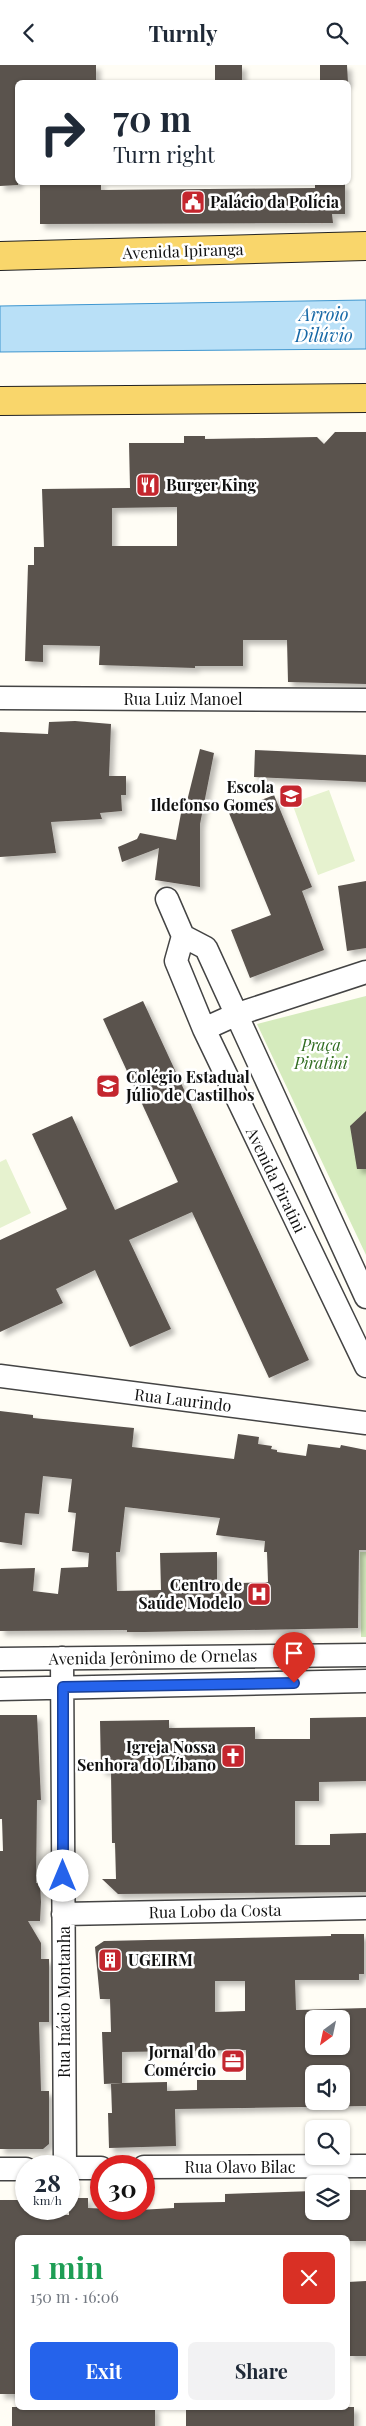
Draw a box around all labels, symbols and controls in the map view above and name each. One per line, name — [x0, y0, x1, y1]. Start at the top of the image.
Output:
text: Turnly — [148, 18, 218, 48]
icon: back — [15, 19, 43, 47]
icon: search — [323, 19, 351, 47]
text: 70 m — [113, 94, 191, 141]
icon: right — [30, 100, 95, 165]
text: Turn right — [113, 139, 215, 169]
public building icon: Palácio da Polícia — [180, 189, 206, 215]
place label: Palácio da Polícia — [210, 191, 340, 212]
street label: Avenida Ipiranga — [121, 238, 244, 263]
water label: Arroio Dilúvio — [294, 302, 353, 347]
restaurant icon: Burger King — [135, 472, 161, 498]
place label: Burger King — [166, 474, 257, 495]
street label: Rua Luiz Manoel — [123, 688, 243, 709]
place label: Escola Ildefonso Gomes — [150, 776, 275, 815]
school or university icon: Escola Ildefonso Gomes — [278, 783, 304, 809]
park label: Praça Piratini — [293, 1034, 349, 1073]
place label: Colégio Estadual Júlio de Castilhos — [125, 1066, 254, 1105]
school or university icon: Colégio Estadual Júlio de Castilhos — [95, 1073, 121, 1099]
street label: Avenida Piratini — [241, 1123, 311, 1236]
street label: Rua Laurindo — [133, 1383, 233, 1416]
place label: Centro de Saúde Modelo — [138, 1574, 242, 1613]
hospital icon: Centro de Saúde Modelo — [246, 1581, 272, 1607]
pin — [273, 1632, 315, 1683]
icon: arrive — [280, 1639, 308, 1667]
street label: Avenida Jerônimo de Ornelas — [48, 1644, 257, 1669]
place label: Igreja Nossa Senhora do Líbano — [77, 1736, 217, 1775]
church icon: Igreja Nossa Senhora do Líbano — [220, 1743, 246, 1769]
position arrow — [36, 1849, 88, 1901]
street label: Rua Lobo da Costa — [148, 1899, 282, 1922]
street label: Rua Inácio Montanha — [53, 1926, 74, 2078]
building icon: UGEIRM — [97, 1947, 123, 1973]
place label: UGEIRM — [128, 1949, 193, 1970]
north arrow — [305, 2010, 350, 2055]
map controls — [305, 2010, 350, 2220]
place label: Jornal do Comércio — [144, 2041, 216, 2080]
office icon: Jornal do Comércio — [220, 2048, 246, 2074]
button: sound — [305, 2065, 350, 2110]
button: search — [305, 2120, 350, 2165]
speed limit sign: 30 — [90, 2155, 155, 2220]
street label: Rua Olavo Bilac — [185, 2156, 296, 2177]
text: 28 — [34, 2165, 61, 2198]
button: layers — [305, 2175, 350, 2220]
text: km/h — [33, 2192, 62, 2208]
text: 1 min — [30, 2247, 104, 2287]
button: close — [283, 2252, 335, 2304]
text: 150 m · 16:06 — [30, 2286, 119, 2307]
button: Exit — [30, 2342, 178, 2400]
button: Share — [188, 2342, 335, 2400]

